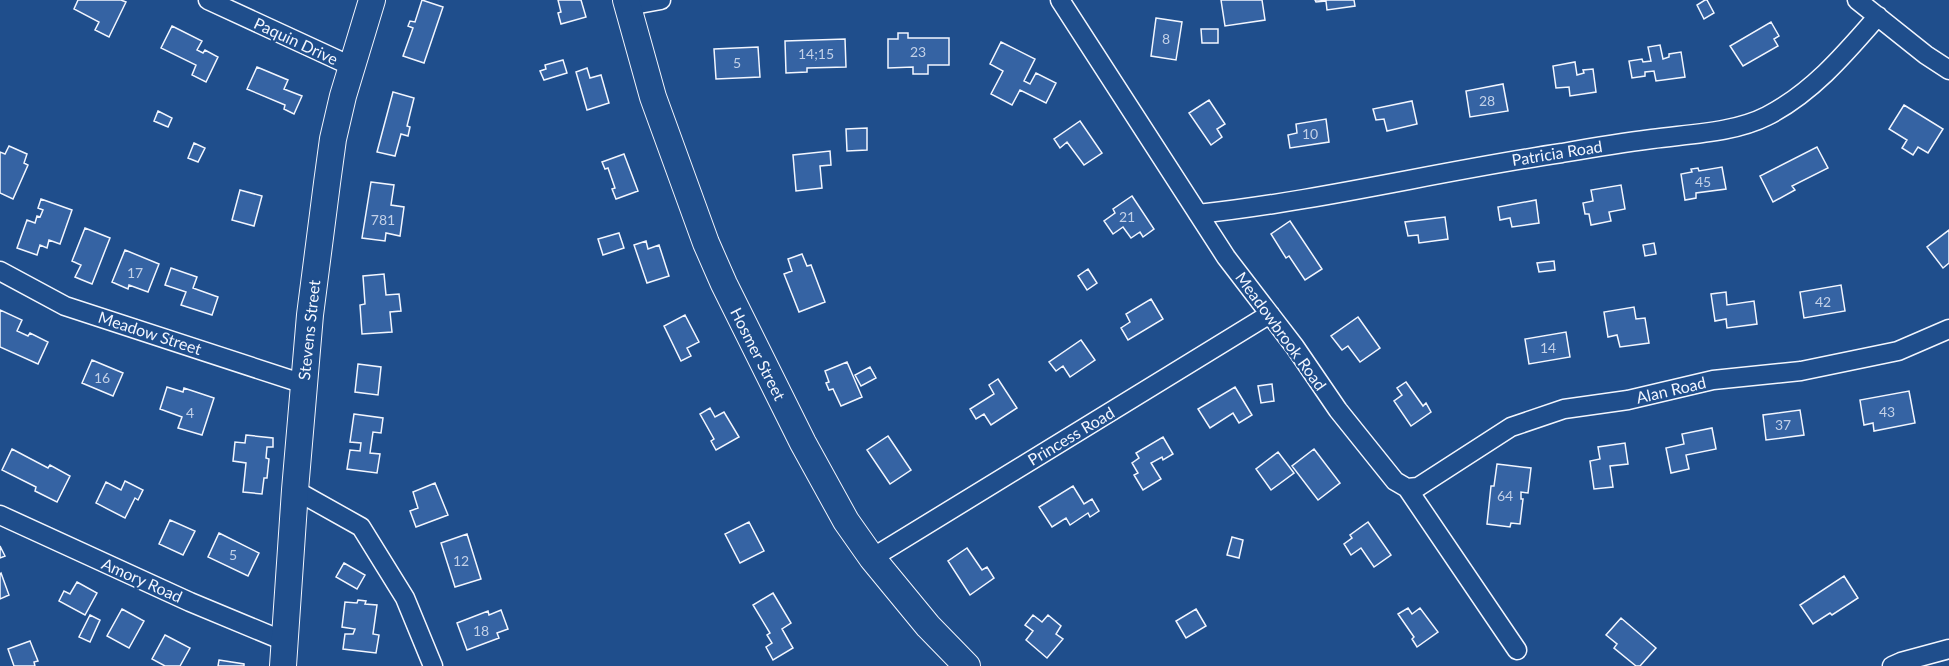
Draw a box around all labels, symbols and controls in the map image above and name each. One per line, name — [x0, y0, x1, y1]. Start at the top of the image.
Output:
street label: Paquin Drive — [251, 13, 341, 68]
house number: 8 — [1162, 30, 1170, 47]
house number: 23 — [910, 43, 926, 60]
house number: 14;15 — [798, 45, 834, 62]
house number: 5 — [733, 54, 741, 71]
house number: 28 — [1479, 92, 1495, 109]
house number: 10 — [1302, 125, 1318, 142]
street label: Patricia Road — [1510, 136, 1604, 169]
house number: 45 — [1695, 173, 1711, 190]
house number: 21 — [1119, 208, 1135, 225]
house number: 781 — [371, 211, 395, 228]
house number: 17 — [127, 264, 143, 281]
street label: Meadowbrook Road — [1232, 268, 1331, 394]
street label: Stevens Street — [294, 279, 323, 381]
house number: 42 — [1815, 293, 1831, 310]
street label: Hosmer Street — [727, 304, 790, 403]
street label: Meadow Street — [96, 307, 204, 358]
house number: 14 — [1540, 339, 1556, 356]
house number: 16 — [94, 369, 110, 386]
street label: Alan Road — [1634, 372, 1708, 407]
street label: Princess Road — [1024, 402, 1117, 469]
house number: 43 — [1879, 403, 1895, 420]
house number: 4 — [186, 404, 194, 421]
house number: 37 — [1775, 416, 1791, 433]
house number: 64 — [1497, 487, 1513, 504]
house number: 5 — [229, 546, 237, 563]
house number: 12 — [453, 552, 469, 569]
street label: Amory Road — [99, 553, 185, 606]
house number: 18 — [473, 622, 489, 639]

